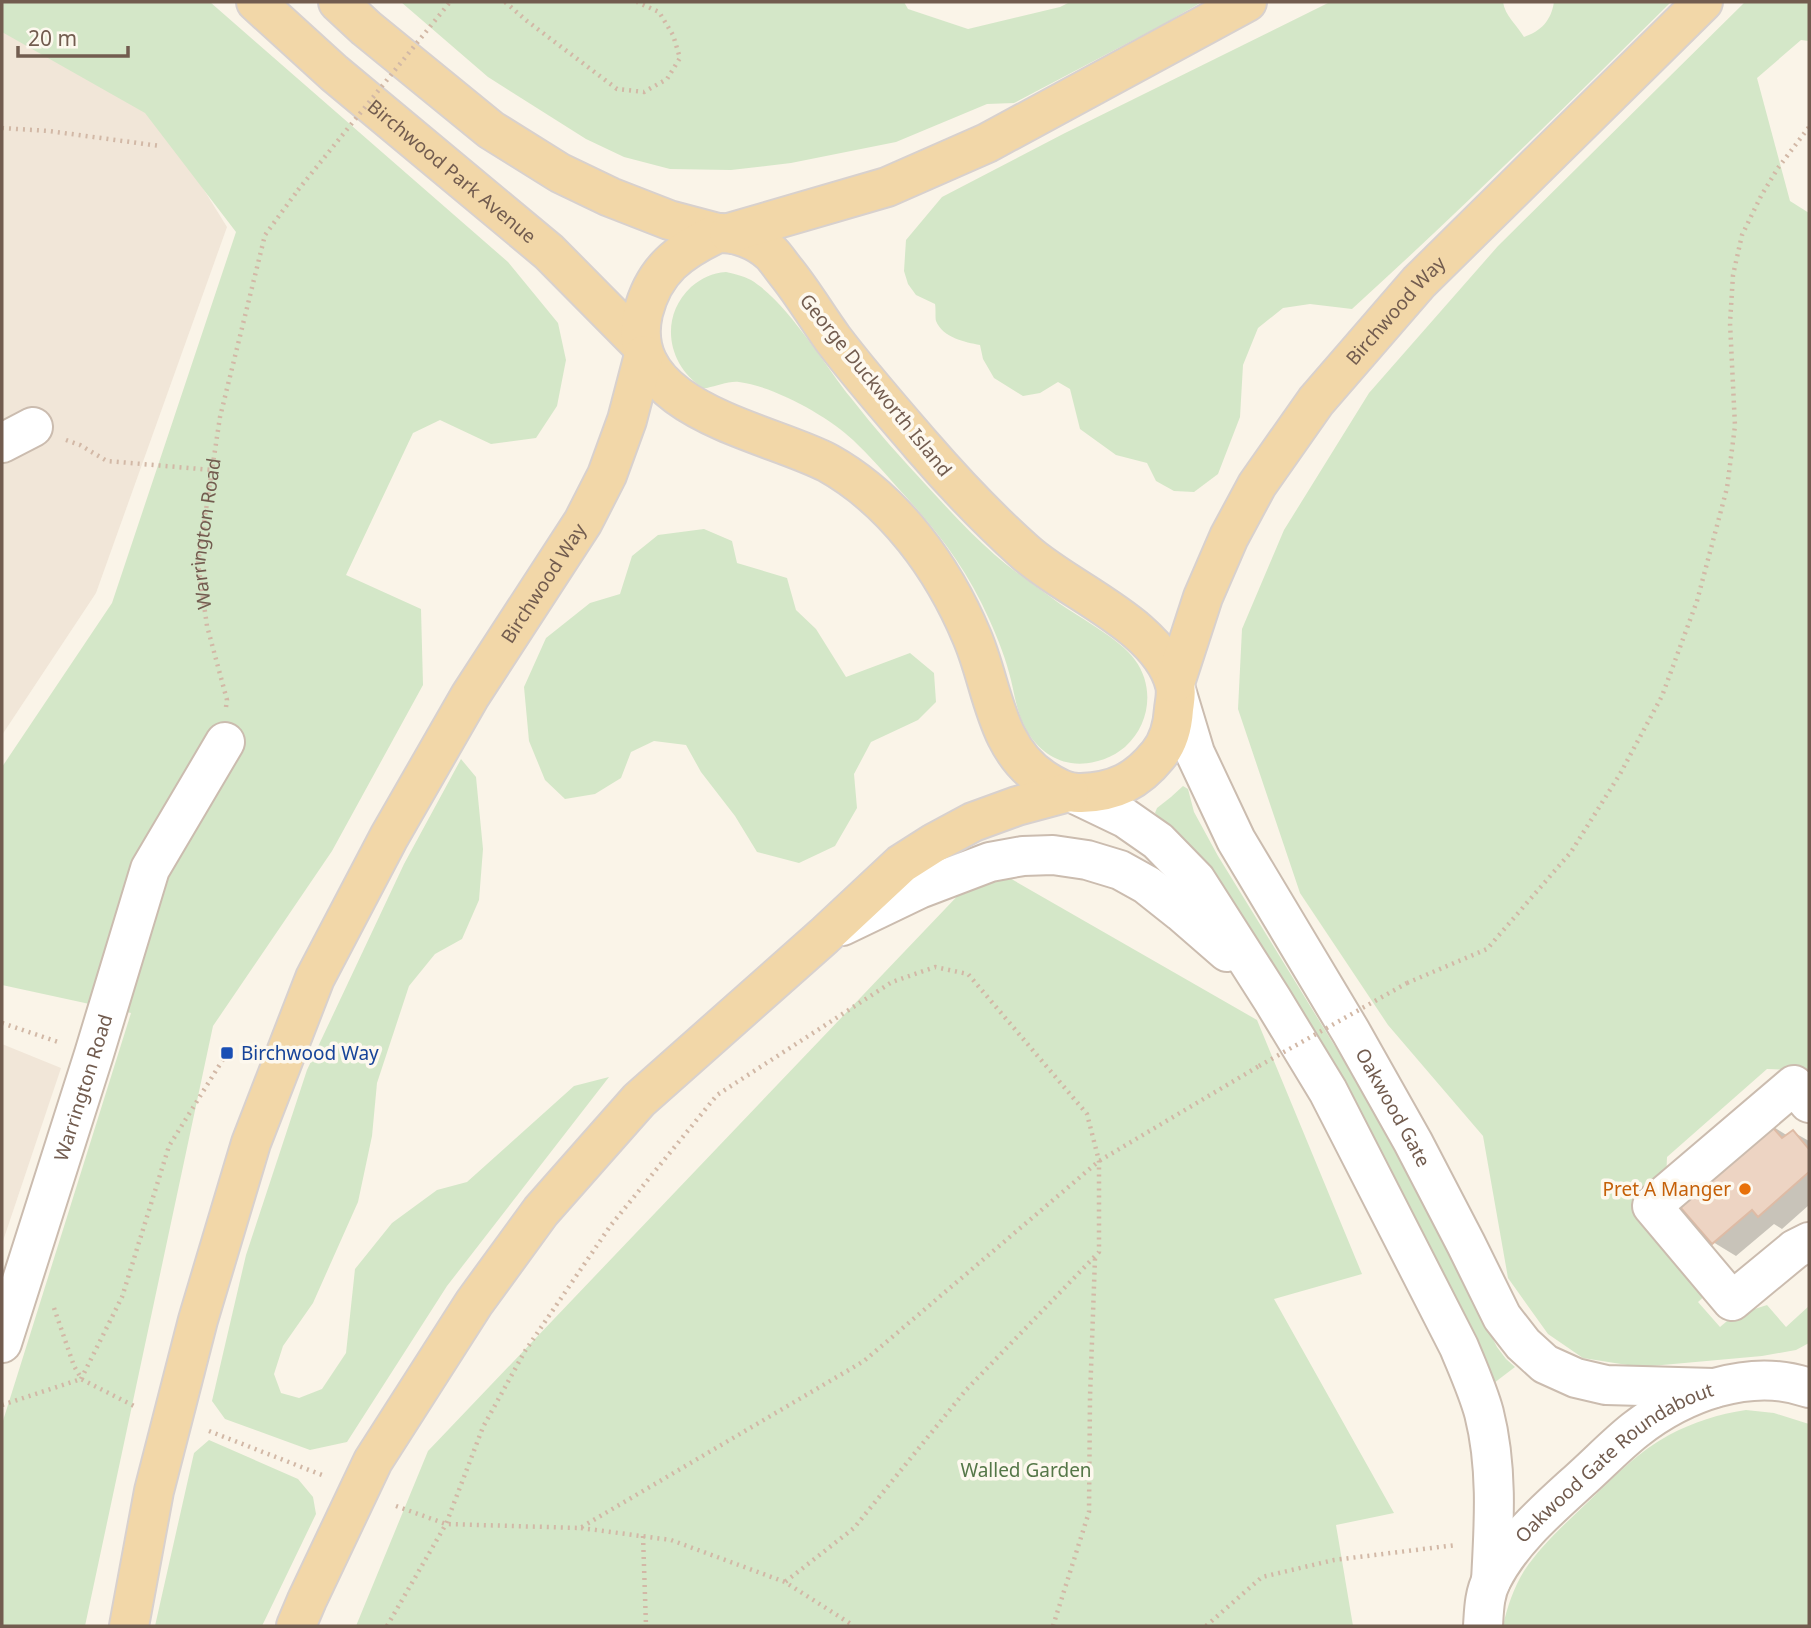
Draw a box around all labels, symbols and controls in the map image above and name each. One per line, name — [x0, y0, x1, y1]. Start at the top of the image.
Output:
scale bar — [18, 14, 128, 58]
text: 20 m — [28, 24, 77, 52]
street label: Birchwood Park Avenue — [362, 93, 542, 249]
street label: Birchwood Way — [1340, 250, 1451, 371]
street label: George Duckworth Island — [794, 288, 958, 482]
street label: Warrington Road — [185, 456, 227, 611]
street label: Birchwood Way — [495, 518, 592, 648]
street label: Warrington Road — [48, 1011, 118, 1164]
place label: Birchwood Way — [241, 1040, 379, 1066]
street label: Oakwood Gate — [1350, 1043, 1437, 1171]
marker: Birchwood Way — [219, 1045, 235, 1061]
place label: Pret A Manger — [1603, 1176, 1731, 1202]
marker: Pret A Manger — [1737, 1181, 1753, 1197]
street label: Oakwood Gate Roundabout — [1509, 1376, 1717, 1548]
park label: Walled Garden — [960, 1457, 1092, 1483]

